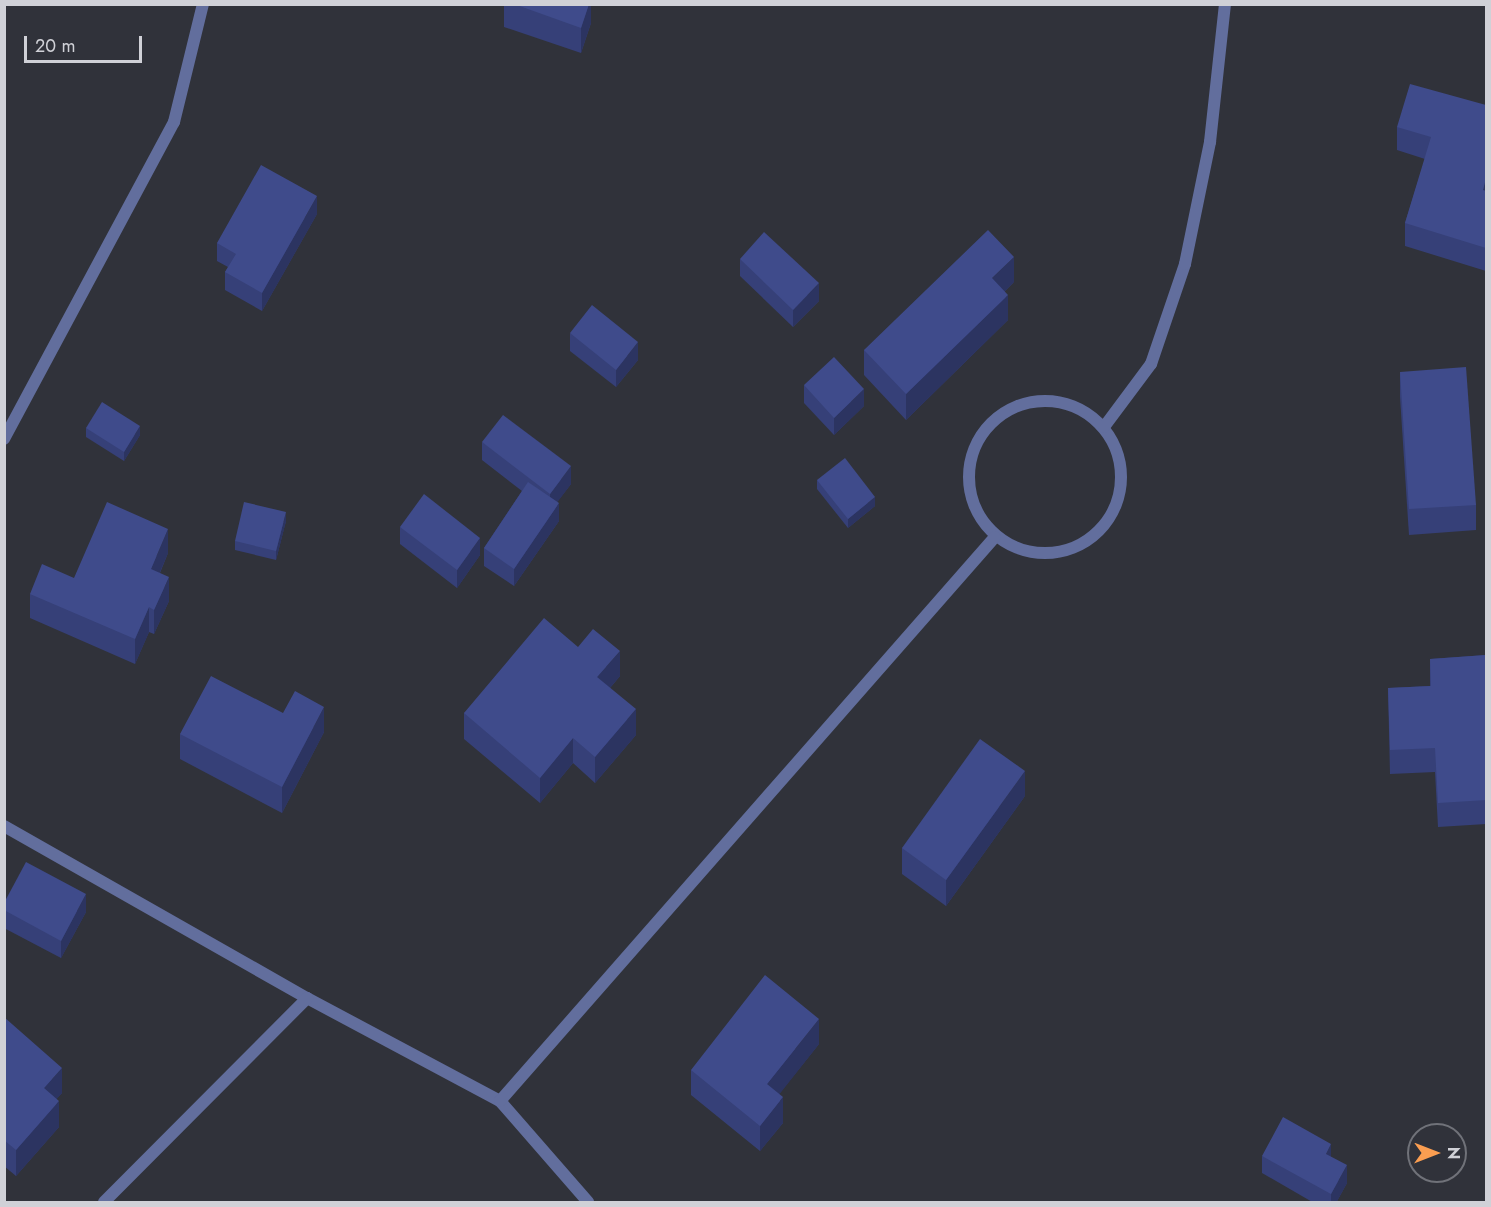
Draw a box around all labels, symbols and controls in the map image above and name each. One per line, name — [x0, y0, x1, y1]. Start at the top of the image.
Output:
scale bar — [27, 24, 146, 62]
text: 20 m — [35, 33, 75, 59]
north arrow — [1407, 1123, 1467, 1183]
text: N — [1442, 1147, 1465, 1159]

